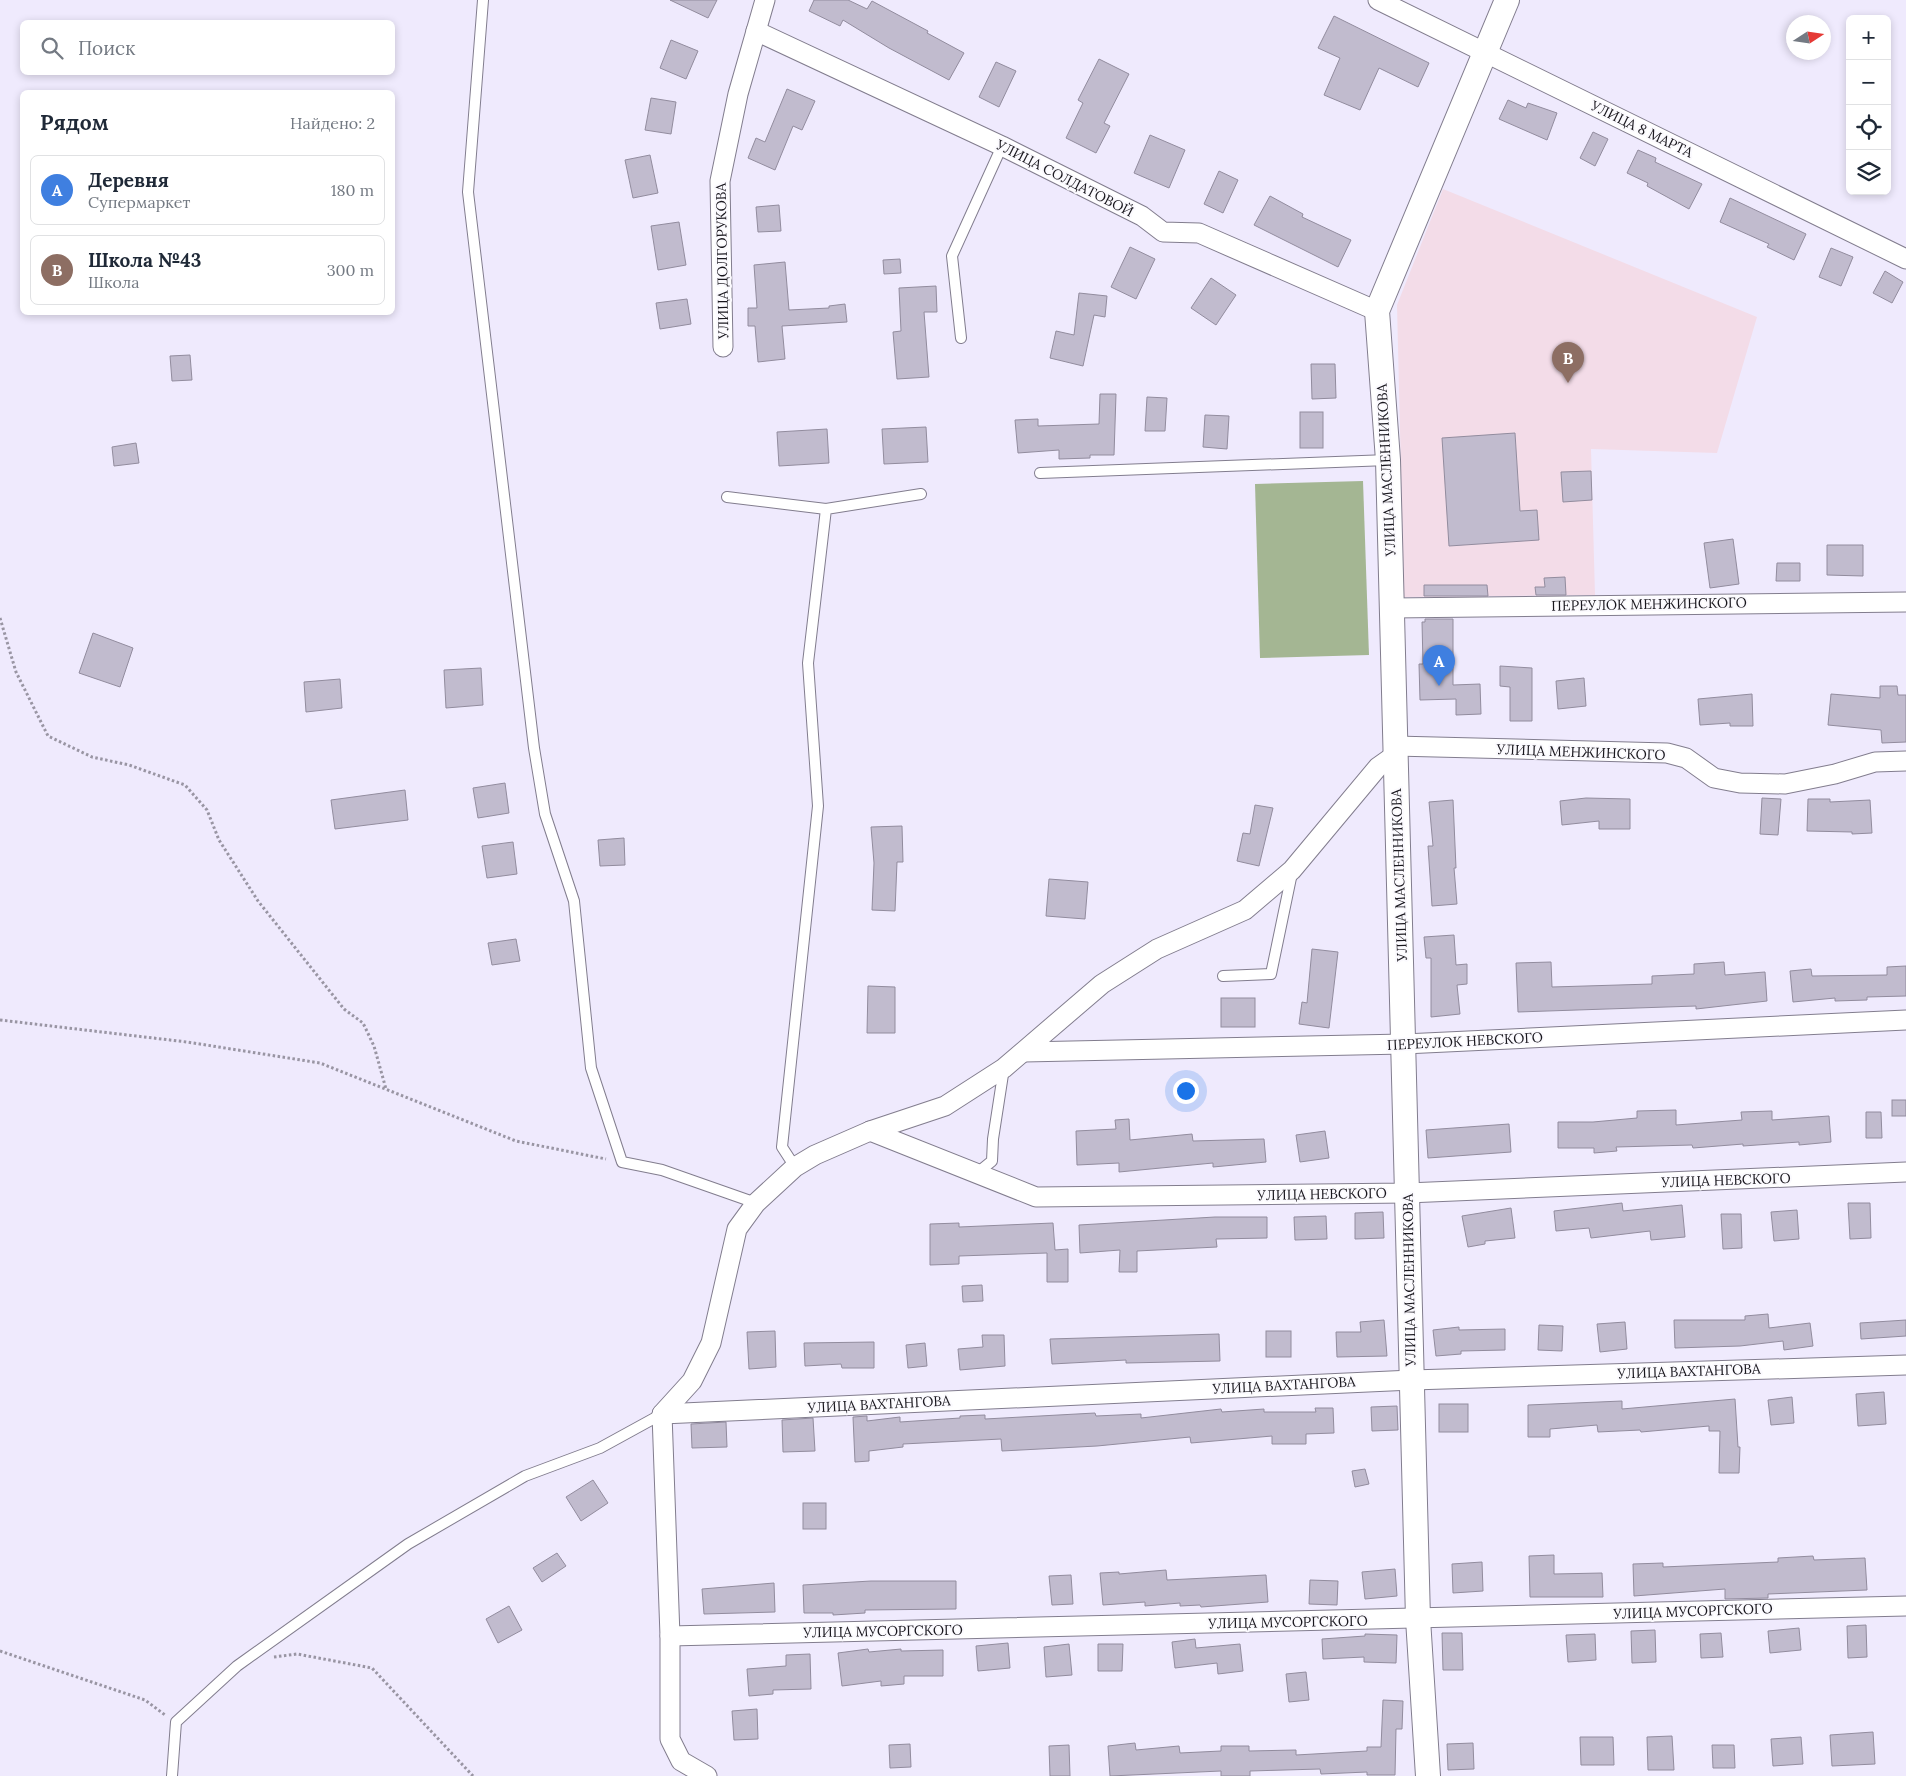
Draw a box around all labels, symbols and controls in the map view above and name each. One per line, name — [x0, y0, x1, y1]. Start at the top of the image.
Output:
north arrow — [1786, 15, 1831, 60]
map controls — [1846, 15, 1891, 195]
button: + — [1846, 15, 1891, 60]
search box — [20, 20, 395, 75]
icon: search — [38, 34, 66, 62]
text: Поиск — [78, 36, 135, 60]
button: − — [1846, 60, 1891, 105]
street label: УЛИЦА 8 МАРТА — [1587, 96, 1696, 162]
button: locate — [1846, 105, 1891, 150]
text: Рядом — [40, 109, 109, 136]
text: Найдено: 2 — [290, 113, 375, 133]
street label: УЛИЦА СОЛДАТОВОЙ — [992, 135, 1137, 220]
button: layers — [1846, 150, 1891, 195]
text: Деревня — [88, 168, 169, 192]
text: A — [52, 180, 62, 200]
text: 180 m — [331, 180, 374, 200]
street label: УЛИЦА ДОЛГОРУКОВА — [712, 182, 732, 340]
text: Супермаркет — [88, 192, 190, 212]
text: Школа №43 — [88, 248, 201, 272]
text: B — [52, 260, 62, 280]
text: 300 m — [327, 260, 374, 280]
text: Школа — [88, 272, 140, 292]
pin: B — [1552, 342, 1584, 383]
street label: УЛИЦА МАСЛЕННИКОВА — [1372, 383, 1400, 558]
street label: ПЕРЕУЛОК МЕНЖИНСКОГО — [1551, 593, 1747, 615]
pin: A — [1423, 645, 1455, 686]
street label: УЛИЦА МЕНЖИНСКОГО — [1495, 740, 1666, 764]
street label: УЛИЦА МАСЛЕННИКОВА — [1387, 788, 1411, 963]
street label: ПЕРЕУЛОК НЕВСКОГО — [1387, 1028, 1543, 1054]
your location — [1173, 1078, 1199, 1104]
street label: УЛИЦА НЕВСКОГО — [1660, 1169, 1791, 1191]
street label: УЛИЦА НЕВСКОГО — [1256, 1184, 1387, 1204]
street label: УЛИЦА МАСЛЕННИКОВА — [1398, 1193, 1420, 1368]
street label: УЛИЦА ВАХТАНГОВА — [1616, 1359, 1761, 1383]
street label: УЛИЦА ВАХТАНГОВА — [1211, 1372, 1356, 1398]
street label: УЛИЦА ВАХТАНГОВА — [806, 1391, 951, 1417]
street label: УЛИЦА МУСОРГСКОГО — [1612, 1599, 1773, 1623]
street label: УЛИЦА МУСОРГСКОГО — [1207, 1612, 1368, 1632]
street label: УЛИЦА МУСОРГСКОГО — [802, 1621, 963, 1641]

